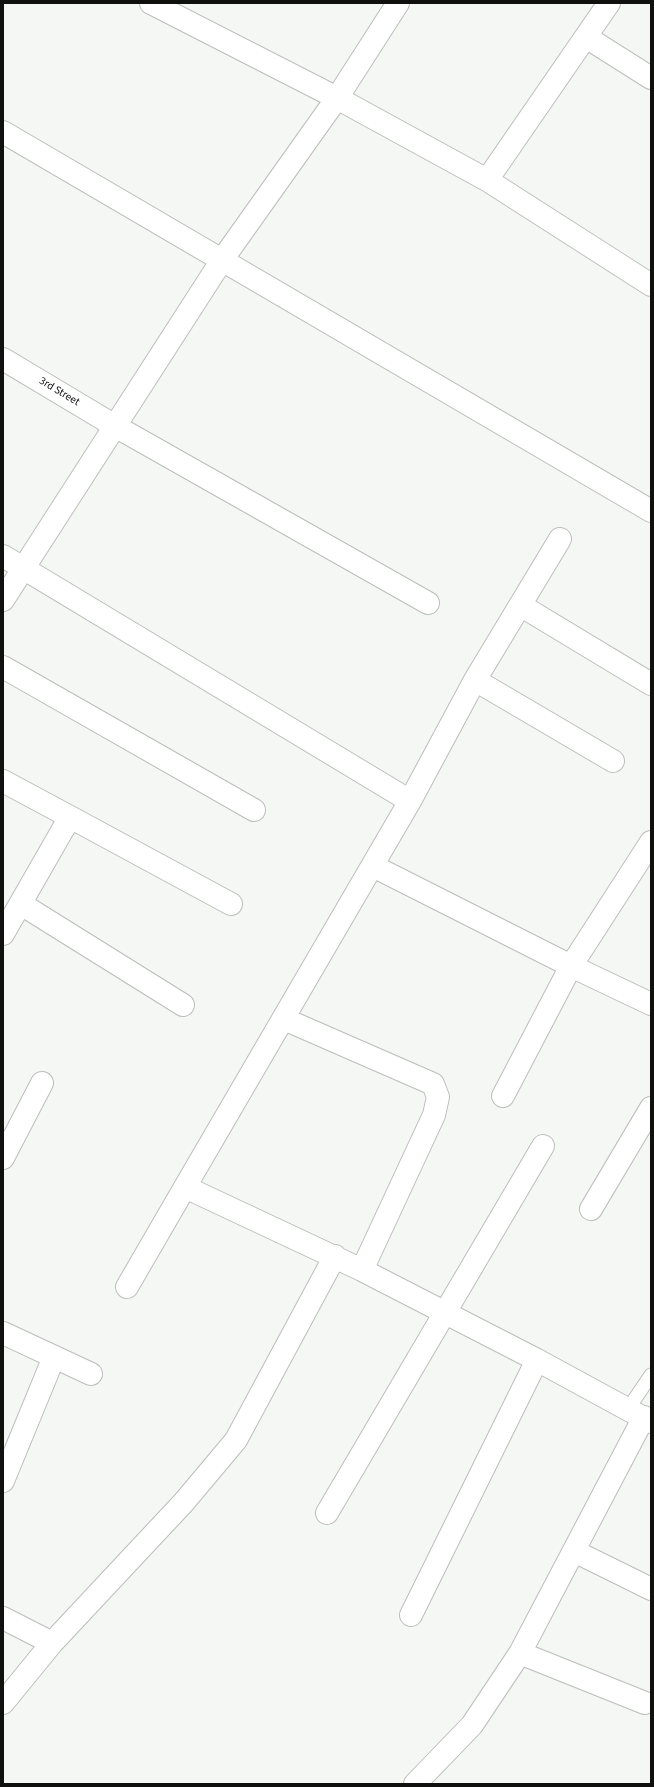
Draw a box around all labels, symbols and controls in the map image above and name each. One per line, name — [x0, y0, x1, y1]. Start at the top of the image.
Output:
street label: 3rd Street — [36, 375, 82, 409]

